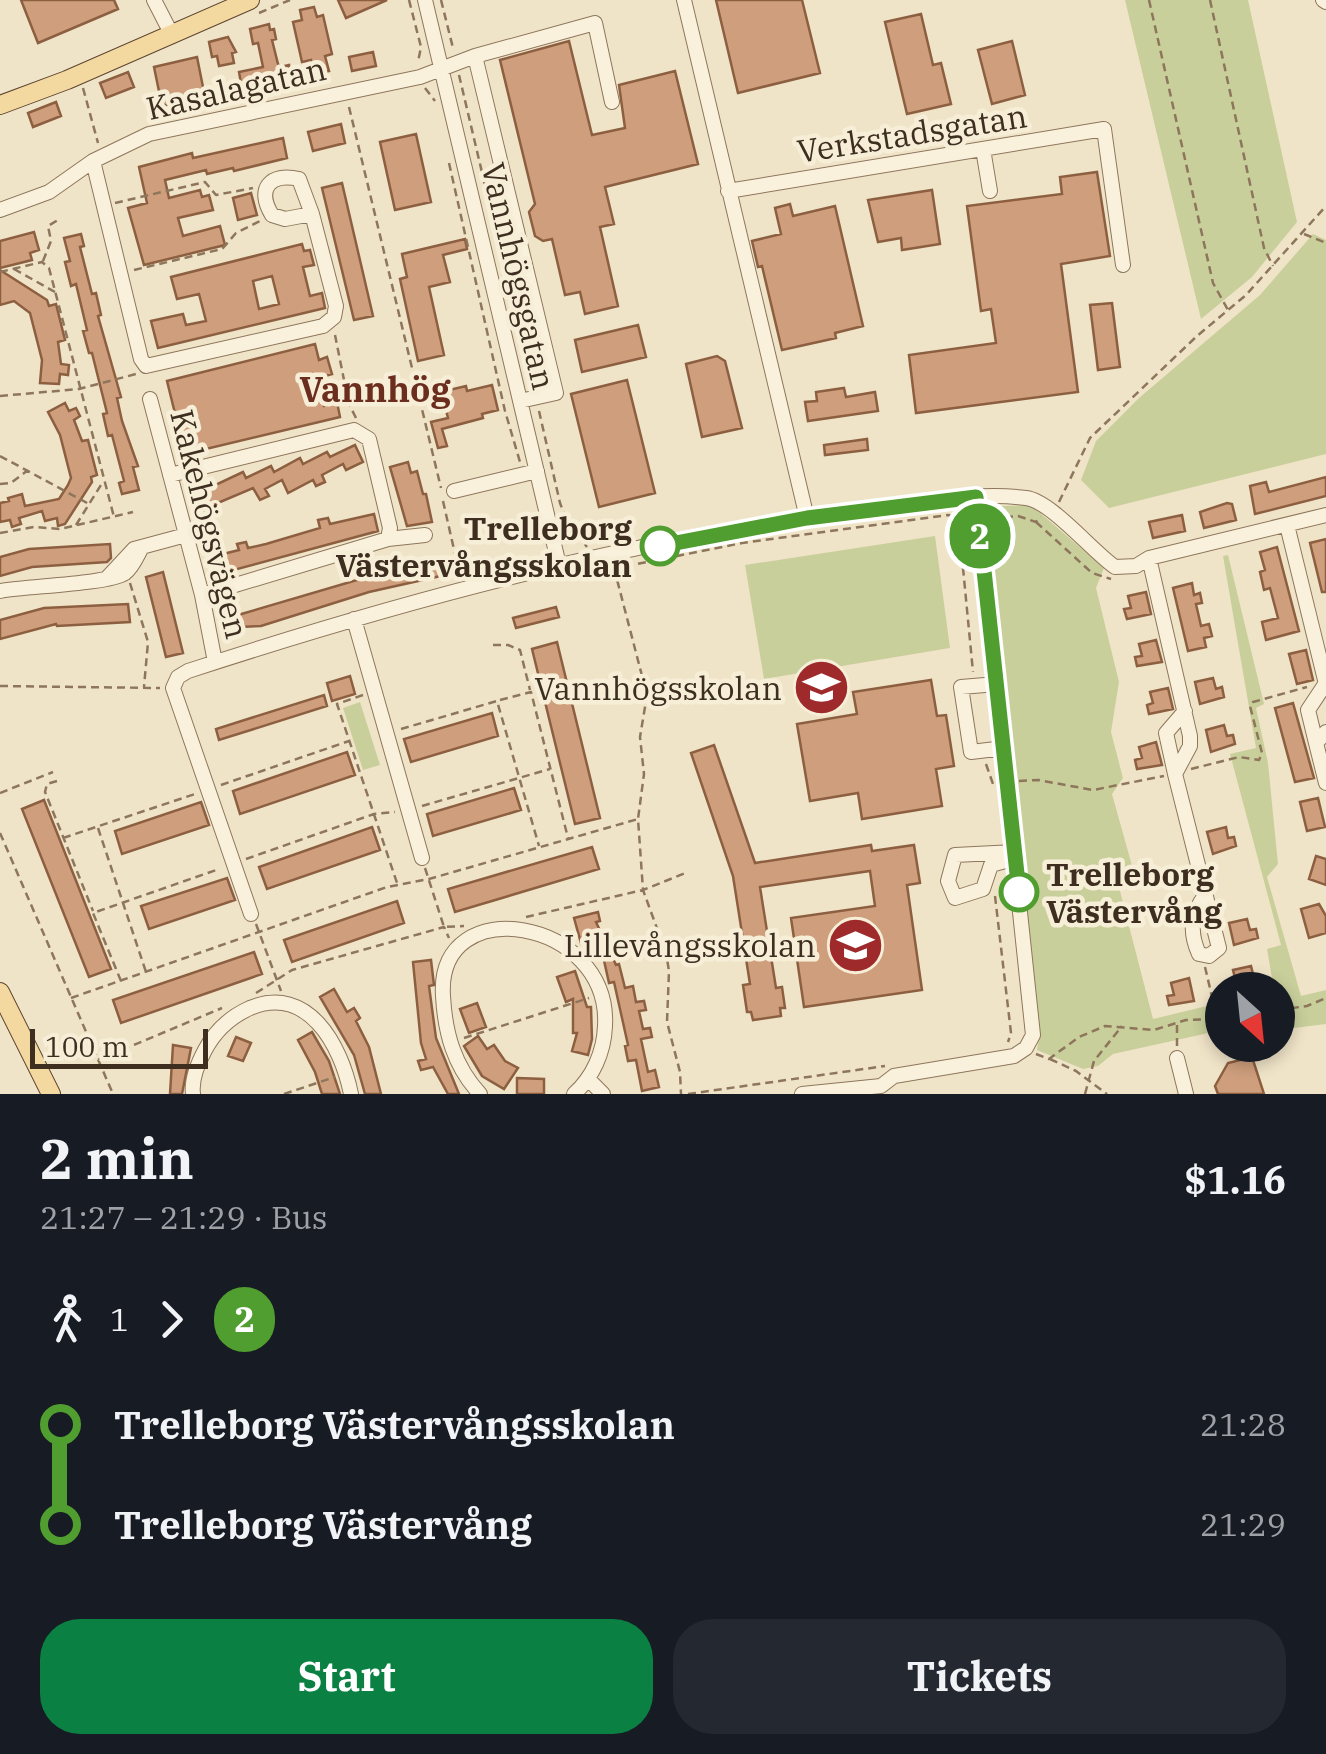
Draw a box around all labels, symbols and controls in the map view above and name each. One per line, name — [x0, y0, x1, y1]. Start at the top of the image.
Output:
street label: Kasalagatan — [142, 47, 330, 129]
street label: Verkstadsgatan — [794, 94, 1030, 172]
street label: Vannhögsgatan — [472, 158, 566, 394]
district label: Vannhög — [299, 366, 451, 412]
street label: Kakehögsvägen — [161, 405, 259, 643]
line badge: 2 — [948, 504, 1012, 568]
place label: Trelleborg Västervångsskolan — [335, 507, 632, 586]
text: 2 — [969, 513, 991, 559]
marker: Trelleborg Västervångsskolan — [641, 527, 679, 565]
school or university icon: Vannhögsskolan — [791, 658, 851, 718]
place label: Vannhögsskolan — [534, 667, 782, 709]
place label: Trelleborg Västervång — [1046, 853, 1223, 932]
marker: Trelleborg Västervång — [1000, 873, 1038, 911]
school or university icon: Lillevångsskolan — [825, 915, 885, 975]
place label: Lillevångsskolan — [564, 924, 816, 966]
north arrow — [1205, 972, 1295, 1062]
map controls — [1205, 972, 1295, 1062]
scale bar — [30, 1024, 208, 1068]
text: 100 m — [45, 1028, 129, 1065]
text: 2 min — [40, 1123, 194, 1194]
text: $1.16 — [1184, 1155, 1286, 1204]
text: 21:27 – 21:29 · Bus — [40, 1196, 327, 1238]
icon: walk — [40, 1292, 95, 1347]
icon: forward — [144, 1292, 199, 1347]
text: 2 — [234, 1296, 255, 1342]
text: 1 — [110, 1298, 129, 1340]
text: Trelleborg Västervångsskolan — [114, 1400, 675, 1449]
text: 21:28 — [1200, 1403, 1286, 1445]
text: Trelleborg Västervång — [114, 1500, 532, 1549]
text: 21:29 — [1200, 1503, 1286, 1545]
button: Start — [40, 1619, 653, 1734]
button: Tickets — [673, 1619, 1286, 1734]

